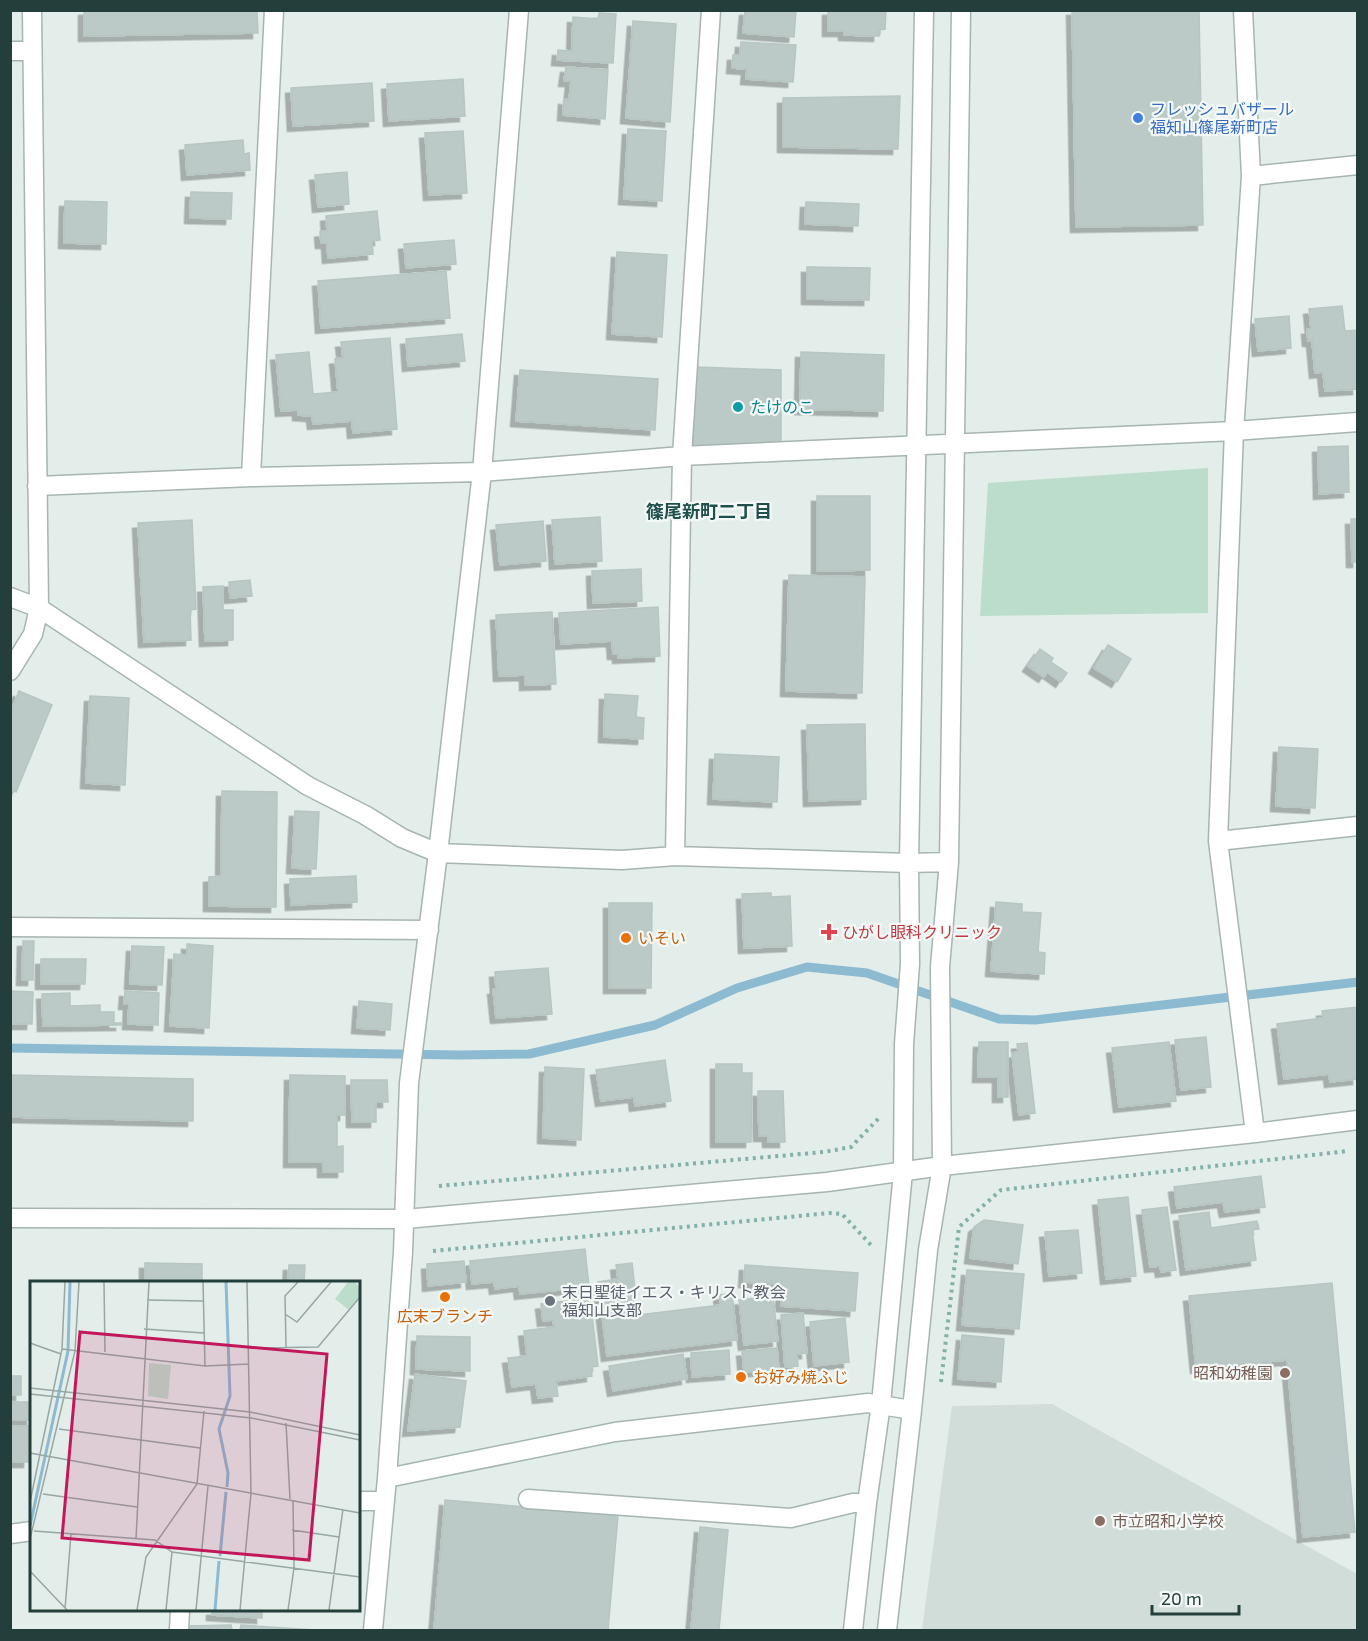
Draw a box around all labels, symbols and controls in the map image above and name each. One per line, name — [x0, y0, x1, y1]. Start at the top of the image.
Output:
place label: フレッシュバザール 福知山篠尾新町店 — [1150, 99, 1294, 136]
marker: フレッシュバザール 福知山篠尾新町店 — [1131, 111, 1145, 125]
place label: たけのこ — [750, 397, 814, 416]
marker: たけのこ — [731, 400, 745, 414]
district label: 篠尾新町二丁目 — [646, 500, 772, 522]
place label: ひがし眼科クリニック — [842, 922, 1002, 941]
marker: ひがし眼科クリニック — [820, 923, 838, 941]
place label: いそい — [638, 928, 686, 947]
marker: いそい — [619, 931, 633, 945]
inset map — [30, 1281, 360, 1611]
place label: 末日聖徒イエス・キリスト教会 福知山支部 — [562, 1282, 786, 1319]
marker: 広末ブランチ — [438, 1290, 452, 1304]
marker: 末日聖徒イエス・キリスト教会 福知山支部 — [543, 1294, 557, 1308]
place label: 広末ブランチ — [397, 1306, 493, 1325]
place label: 昭和幼稚園 — [1193, 1363, 1273, 1382]
marker: 昭和幼稚園 — [1278, 1366, 1292, 1380]
place label: お好み焼ふじ — [753, 1367, 849, 1386]
marker: お好み焼ふじ — [734, 1370, 748, 1384]
place label: 市立昭和小学校 — [1112, 1511, 1224, 1530]
marker: 市立昭和小学校 — [1093, 1514, 1107, 1528]
scale bar — [1152, 1578, 1239, 1616]
text: 20 m — [1161, 1587, 1202, 1609]

